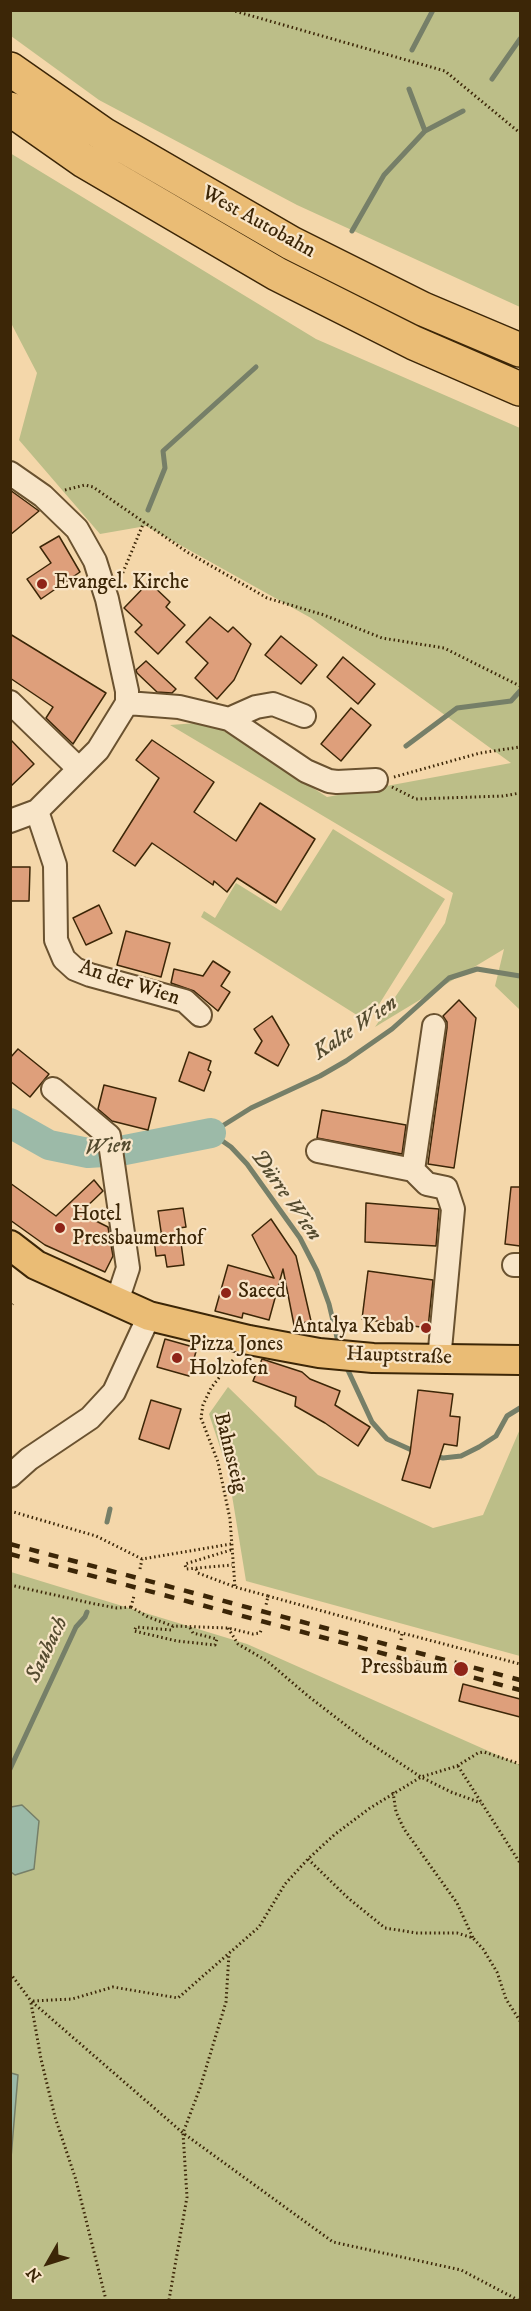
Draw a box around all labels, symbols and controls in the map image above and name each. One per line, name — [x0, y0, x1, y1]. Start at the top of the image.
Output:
street label: West Autobahn — [197, 181, 319, 265]
place label: Evangel. Kirche — [54, 571, 189, 597]
marker: Evangel. Kirche — [35, 577, 49, 591]
street label: An der Wien — [75, 956, 183, 1012]
water label: Kalte Wien — [309, 991, 403, 1067]
water label: Wien — [83, 1133, 133, 1163]
water label: Dürre Wien — [244, 1145, 326, 1247]
place label: Hotel Pressbaumerhof — [72, 1203, 204, 1253]
marker: Hotel Pressbaumerhof — [53, 1221, 67, 1235]
place label: Saeed — [238, 1280, 286, 1306]
marker: Saeed — [219, 1286, 233, 1300]
place label: Antalya Kebab — [293, 1315, 414, 1341]
marker: Antalya Kebab — [419, 1321, 433, 1335]
place label: Pizza Jones Holzofen — [189, 1333, 283, 1383]
street label: Hauptstraße — [346, 1343, 452, 1371]
marker: Pizza Jones Holzofen — [170, 1351, 184, 1365]
street label: Bahnsteig — [207, 1410, 251, 1496]
water label: Saubach — [21, 1613, 75, 1687]
place label: Pressbaum — [361, 1656, 448, 1682]
marker: Pressbaum — [452, 1660, 470, 1678]
north arrow — [18, 2233, 78, 2293]
text: N — [22, 2263, 46, 2286]

